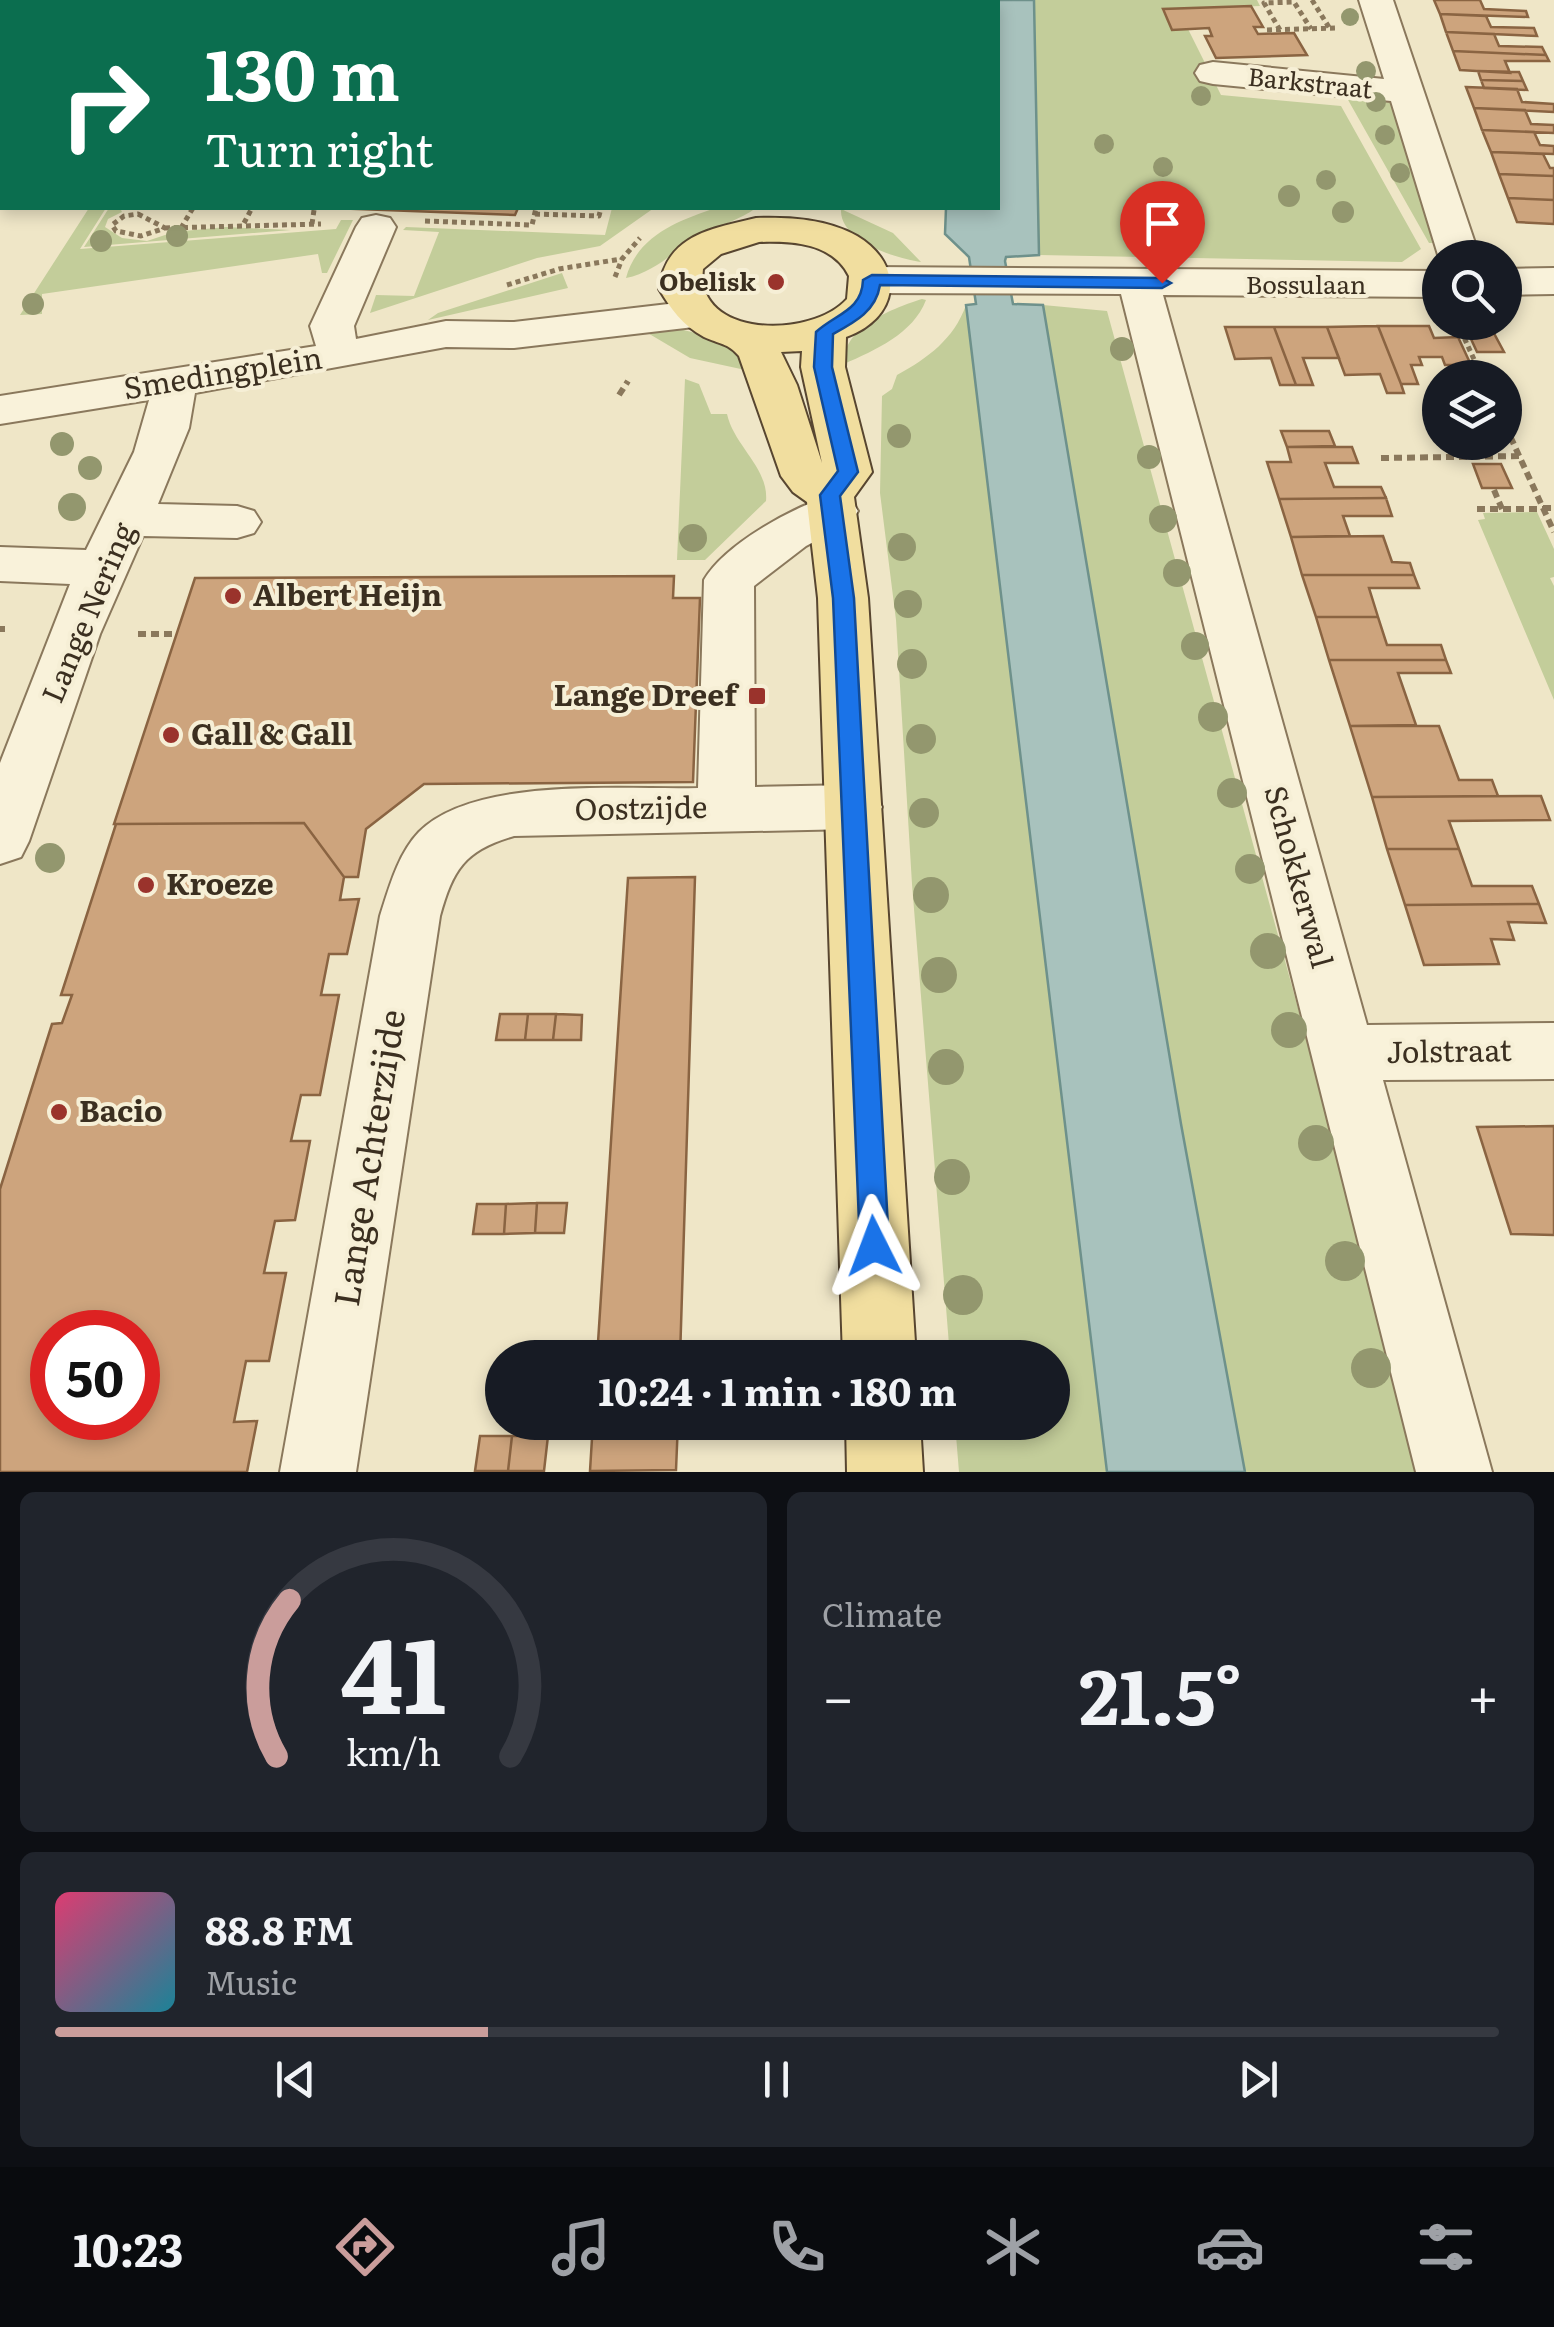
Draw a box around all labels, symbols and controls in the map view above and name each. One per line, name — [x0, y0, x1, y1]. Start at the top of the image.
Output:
text: 130 m — [205, 19, 400, 123]
icon: right — [40, 40, 170, 170]
street label: Barkstraat — [1246, 57, 1374, 106]
text: Turn right — [205, 114, 433, 181]
pin — [1120, 181, 1205, 284]
icon: arrive — [1135, 196, 1190, 251]
map controls — [1422, 240, 1522, 460]
button: search — [1422, 240, 1522, 340]
place label: Obelisk — [659, 262, 756, 299]
street label: Bossulaan — [1246, 265, 1366, 302]
marker: Obelisk — [765, 271, 787, 293]
street label: Smedingplein — [120, 334, 325, 408]
button: layers — [1422, 360, 1522, 460]
street label: Lange Nering — [28, 515, 144, 709]
place label: Albert Heijn — [253, 571, 442, 615]
marker: Albert Heijn — [222, 585, 244, 607]
place label: Lange Dreef — [553, 671, 740, 715]
marker: Lange Dreef — [746, 685, 768, 707]
place label: Gall & Gall — [191, 710, 352, 754]
marker: Gall & Gall — [160, 724, 182, 746]
street label: Schokkerwal — [1255, 780, 1346, 972]
street label: Oostzijde — [574, 783, 708, 829]
place label: Kroeze — [166, 860, 274, 904]
marker: Kroeze — [135, 874, 157, 896]
street label: Lange Achterzijde — [318, 1005, 416, 1310]
street label: Jolstraat — [1386, 1026, 1512, 1072]
place label: Bacio — [79, 1087, 163, 1131]
marker: Bacio — [48, 1101, 70, 1123]
position arrow — [822, 1194, 926, 1298]
speed limit sign: 50 — [30, 1310, 160, 1440]
text: 10:24 · 1 min · 180 m — [598, 1361, 957, 1418]
text: Climate — [822, 1589, 942, 1637]
text: 41 — [341, 1592, 446, 1746]
text: 21.5° — [1079, 1637, 1242, 1748]
text: − — [822, 1653, 854, 1735]
text: + — [1467, 1653, 1499, 1735]
text: km/h — [346, 1724, 441, 1777]
text: 88.8 FM — [205, 1900, 354, 1957]
text: Music — [205, 1957, 297, 2005]
icon: previous — [268, 2052, 323, 2107]
icon: pause — [749, 2052, 804, 2107]
icon: next — [1231, 2052, 1286, 2107]
icon: directions — [330, 2212, 400, 2282]
icon: music — [546, 2212, 616, 2282]
icon: phone — [762, 2212, 832, 2282]
icon: climate — [978, 2212, 1048, 2282]
icon: car — [1195, 2212, 1265, 2282]
icon: filters — [1411, 2212, 1481, 2282]
text: 10:23 — [73, 2214, 183, 2281]

